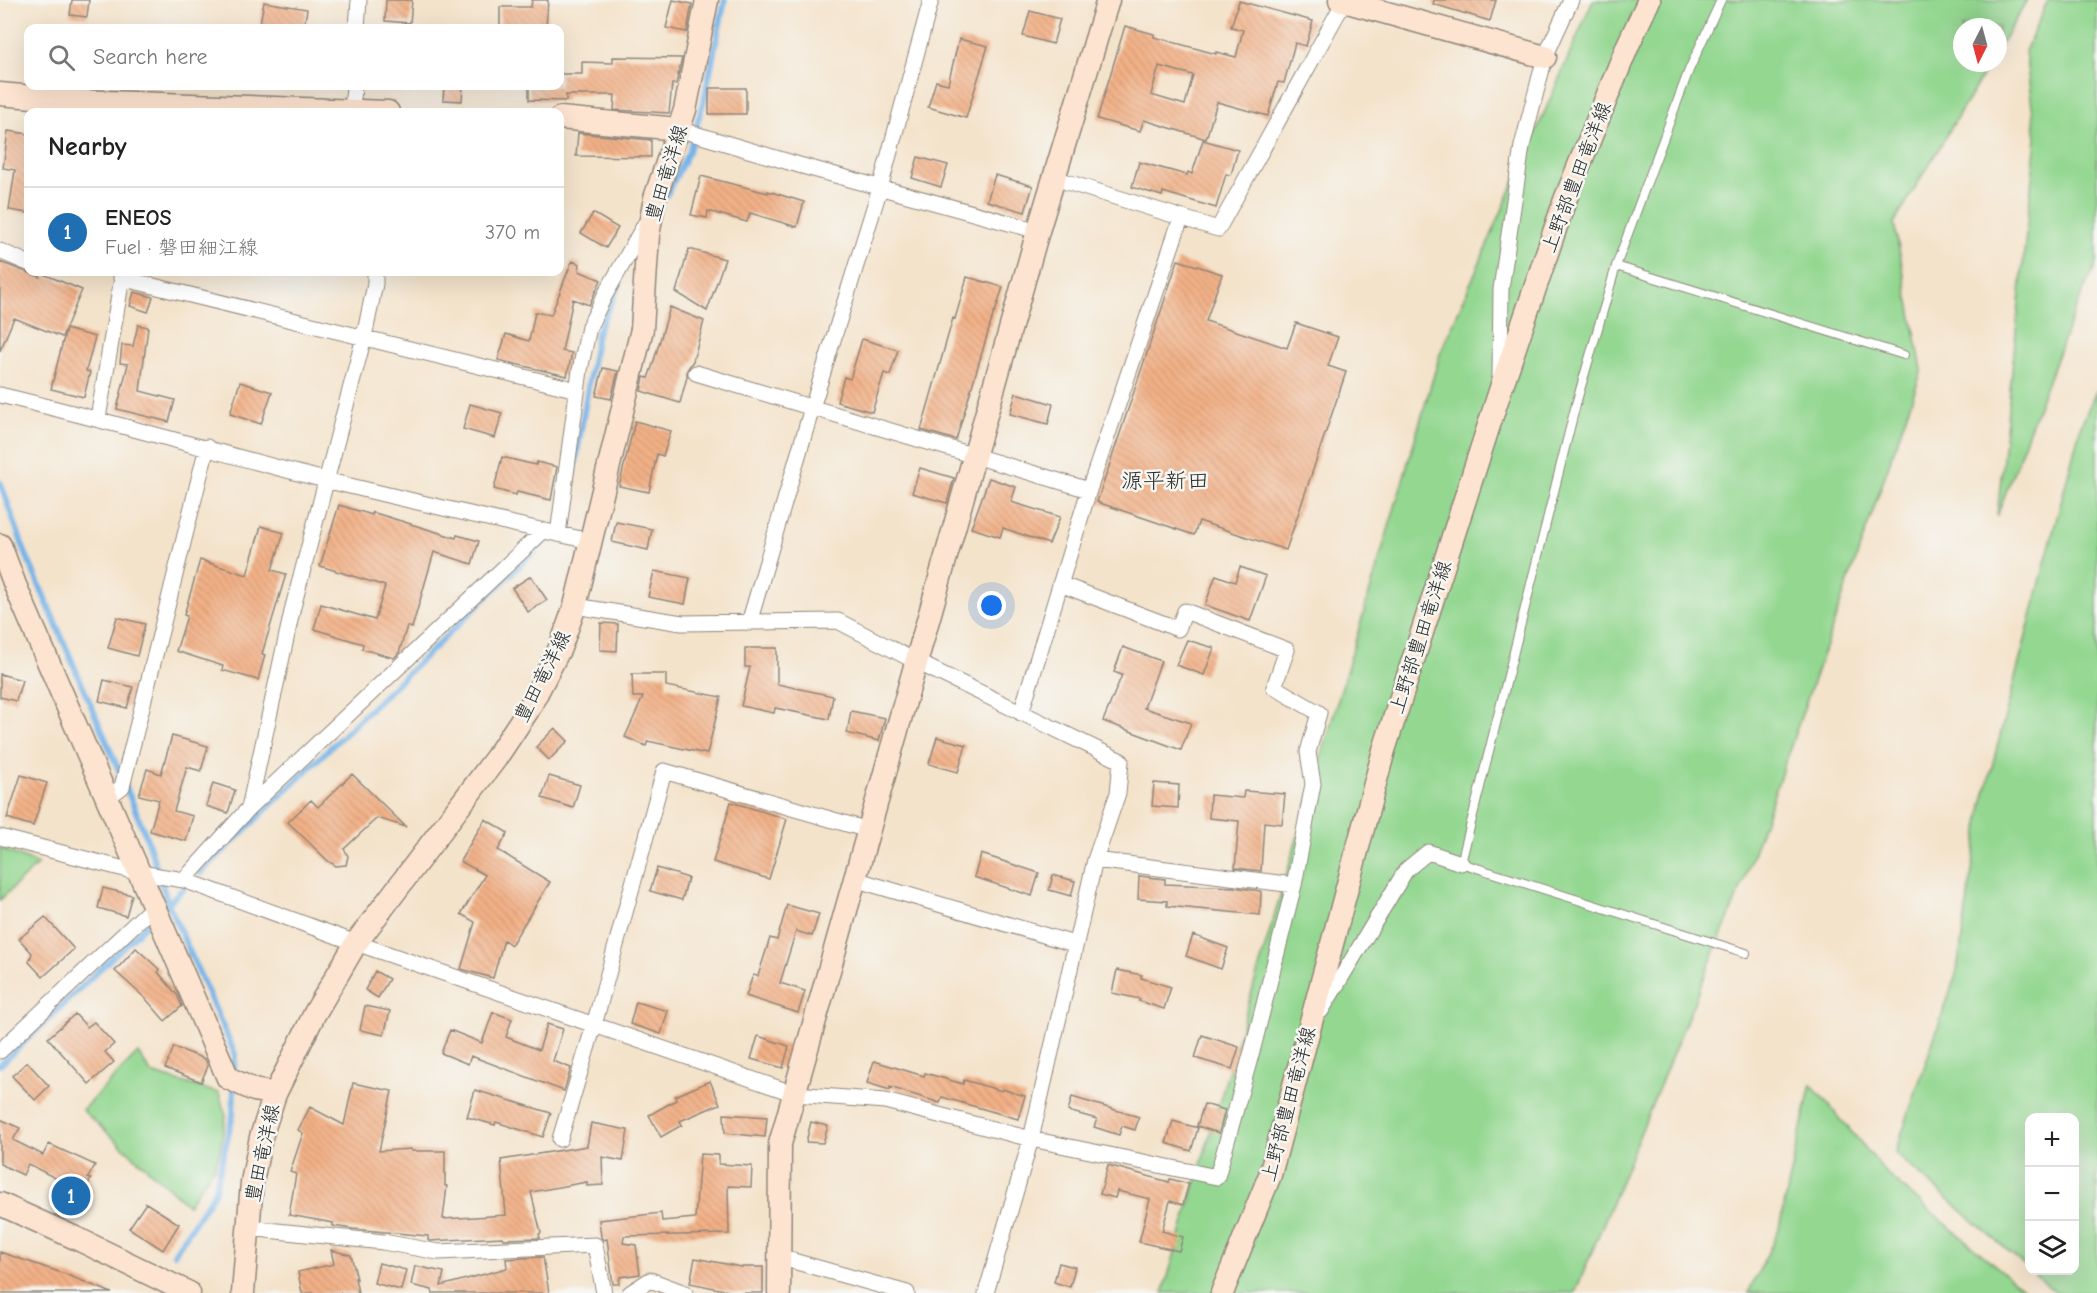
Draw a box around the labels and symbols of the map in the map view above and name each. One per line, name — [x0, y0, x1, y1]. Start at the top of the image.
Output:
north arrow — [1953, 18, 2007, 72]
street label: 上野部豊田竜洋線 — [1537, 98, 1616, 256]
street label: 豊田竜洋線 — [641, 122, 692, 224]
district label: 源平新田 — [1121, 468, 1209, 494]
street label: 上野部豊田竜洋線 — [1385, 558, 1456, 717]
your location — [977, 591, 1006, 620]
street label: 豊田竜洋線 — [509, 626, 575, 726]
street label: 上野部豊田竜洋線 — [1257, 1024, 1320, 1184]
street label: 豊田竜洋線 — [241, 1102, 284, 1204]
pin: 1 — [52, 1174, 90, 1218]

